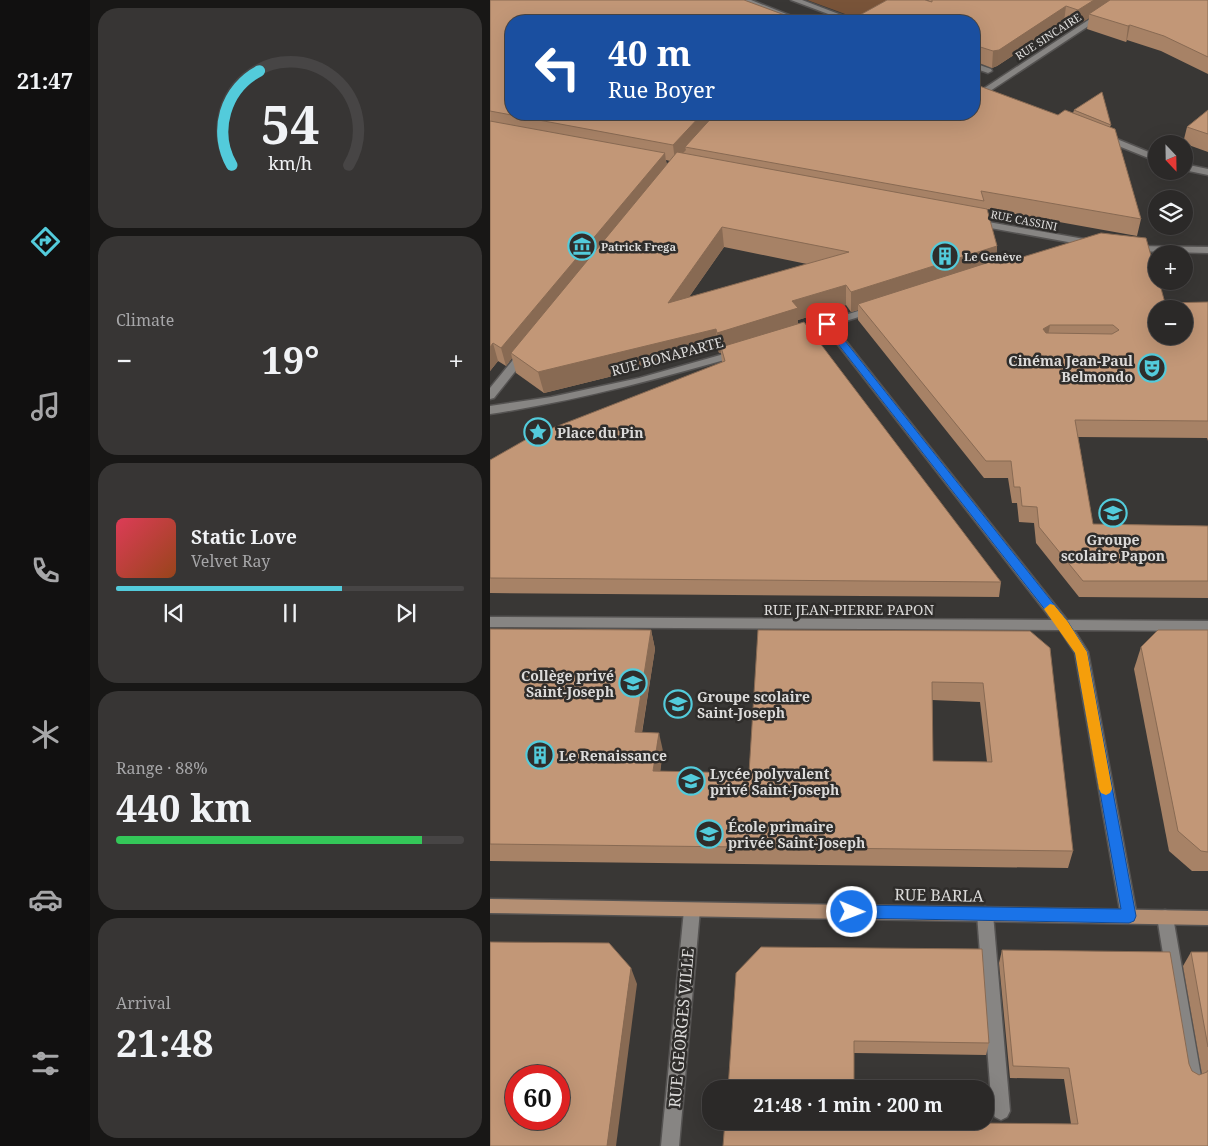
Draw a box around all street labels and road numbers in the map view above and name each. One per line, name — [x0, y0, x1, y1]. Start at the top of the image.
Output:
street label: RUE SINCAIRE — [1012, 9, 1084, 63]
street label: RUE CASSINI — [989, 206, 1059, 234]
street label: RUE BONAPARTE — [609, 332, 725, 380]
street label: RUE JEAN-PIERRE PAPON — [764, 600, 934, 619]
street label: RUE BARLA — [894, 883, 984, 907]
street label: RUE GEORGES VILLE — [663, 947, 699, 1109]

